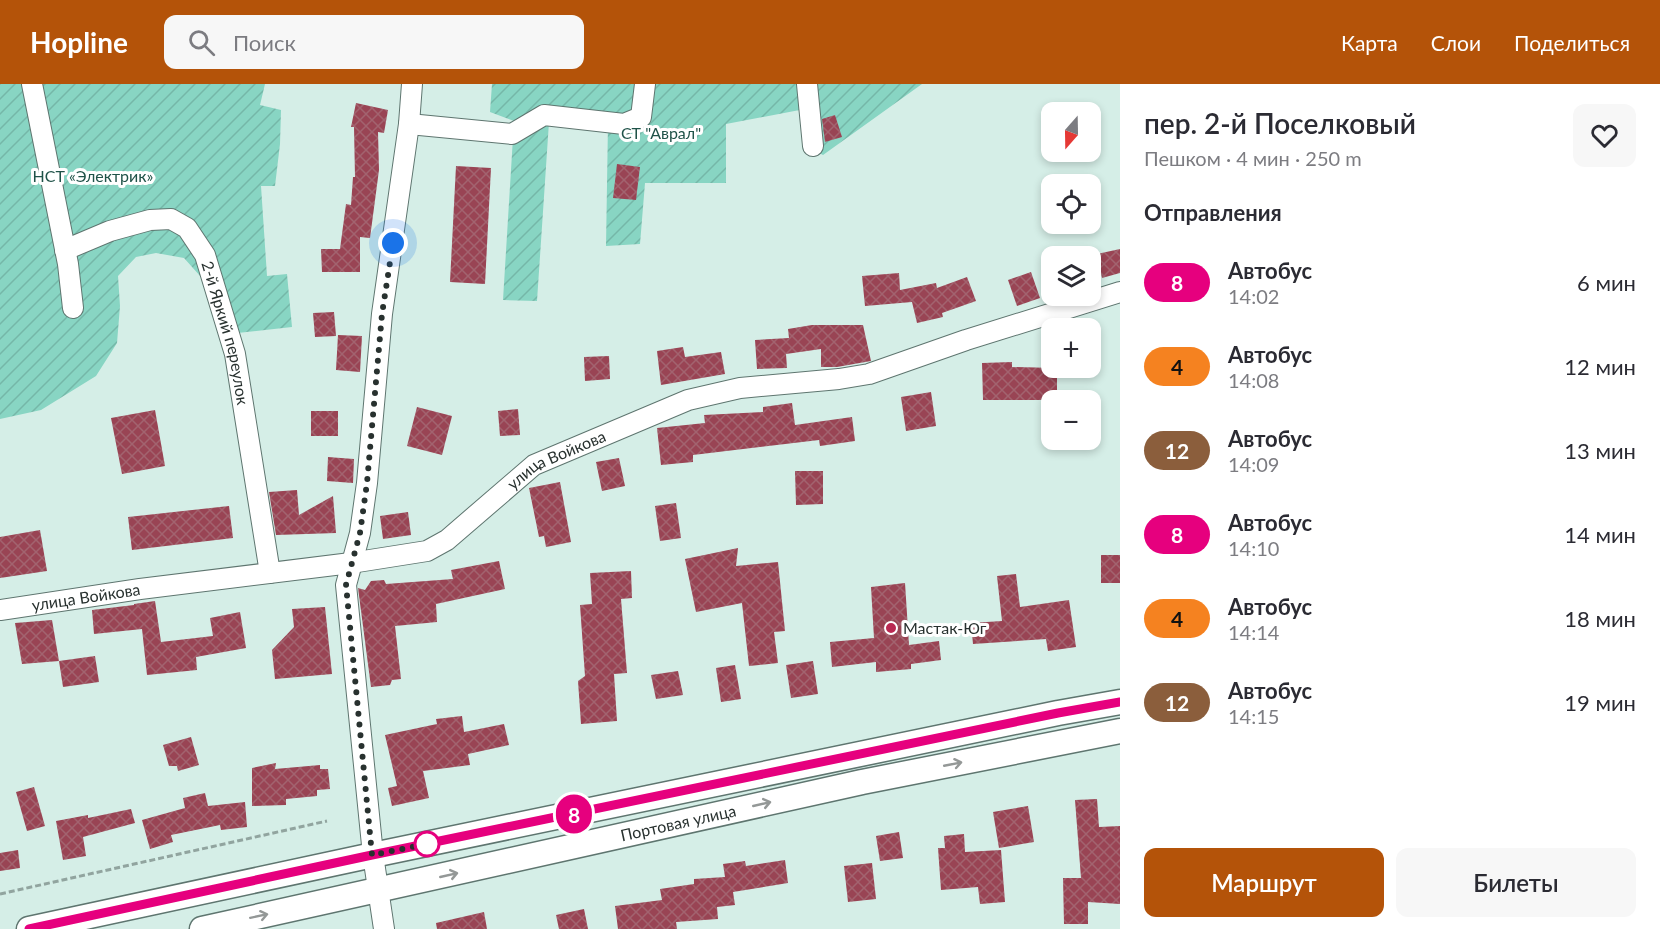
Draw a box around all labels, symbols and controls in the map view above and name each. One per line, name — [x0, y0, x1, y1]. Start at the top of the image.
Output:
search box — [164, 15, 584, 69]
text: Hopline — [30, 25, 128, 59]
icon: search — [185, 26, 218, 59]
text: Поиск — [233, 29, 296, 56]
text: Карта — [1341, 30, 1398, 55]
text: Слои — [1431, 30, 1481, 55]
text: Поделиться — [1514, 30, 1630, 55]
north arrow — [1041, 102, 1101, 162]
map controls — [1041, 102, 1101, 450]
button: heart — [1573, 104, 1636, 167]
text: пер. 2-й Поселковый — [1144, 106, 1416, 140]
park label: СТ "Аврал" — [621, 123, 701, 142]
text: Пешком · 4 мин · 250 m — [1144, 146, 1362, 170]
park label: НСТ «Электрик» — [33, 166, 154, 185]
button: locate — [1041, 174, 1101, 234]
text: Отправления — [1144, 199, 1282, 226]
your location — [378, 228, 408, 258]
button: layers — [1041, 246, 1101, 306]
text: Автобус — [1228, 257, 1312, 284]
street label: 2-й Яркий переулок — [198, 259, 253, 407]
text: 6 мин — [1577, 269, 1636, 296]
text: 8 — [1171, 270, 1183, 295]
text: 14:02 — [1228, 284, 1279, 308]
button: + — [1041, 318, 1101, 378]
text: Автобус — [1228, 341, 1312, 368]
text: 12 мин — [1564, 353, 1636, 380]
text: 4 — [1171, 354, 1183, 379]
text: 14:08 — [1228, 368, 1279, 392]
button: − — [1041, 390, 1101, 450]
text: Автобус — [1228, 425, 1312, 452]
street label: улица Войкова — [503, 426, 608, 493]
text: 13 мин — [1564, 437, 1636, 464]
text: 12 — [1165, 438, 1189, 463]
text: 14:09 — [1228, 452, 1279, 476]
text: Автобус — [1228, 509, 1312, 536]
text: 14 мин — [1564, 521, 1636, 548]
text: 8 — [1171, 522, 1183, 547]
text: 14:10 — [1228, 536, 1279, 560]
street label: улица Войкова — [30, 579, 141, 614]
text: Автобус — [1228, 593, 1312, 620]
text: 18 мин — [1564, 605, 1636, 632]
text: 4 — [1171, 606, 1183, 631]
place label: Мастак-Юг — [903, 618, 987, 637]
text: 14:14 — [1228, 620, 1279, 644]
marker: Мастак-Юг — [884, 621, 898, 635]
text: Автобус — [1228, 677, 1312, 704]
text: 19 мин — [1564, 689, 1636, 716]
text: 12 — [1165, 690, 1189, 715]
text: 14:15 — [1228, 704, 1279, 728]
one-way arrow — [943, 758, 962, 769]
line badge: 8 — [554, 794, 594, 834]
one-way arrow — [753, 798, 772, 810]
street label: Портовая улица — [619, 800, 738, 845]
text: 8 — [568, 802, 580, 827]
unlabelled marker — [414, 831, 440, 857]
button: Маршрут — [1144, 848, 1384, 917]
button: Билеты — [1396, 848, 1636, 917]
one-way arrow — [439, 868, 458, 880]
one-way arrow — [249, 910, 268, 922]

